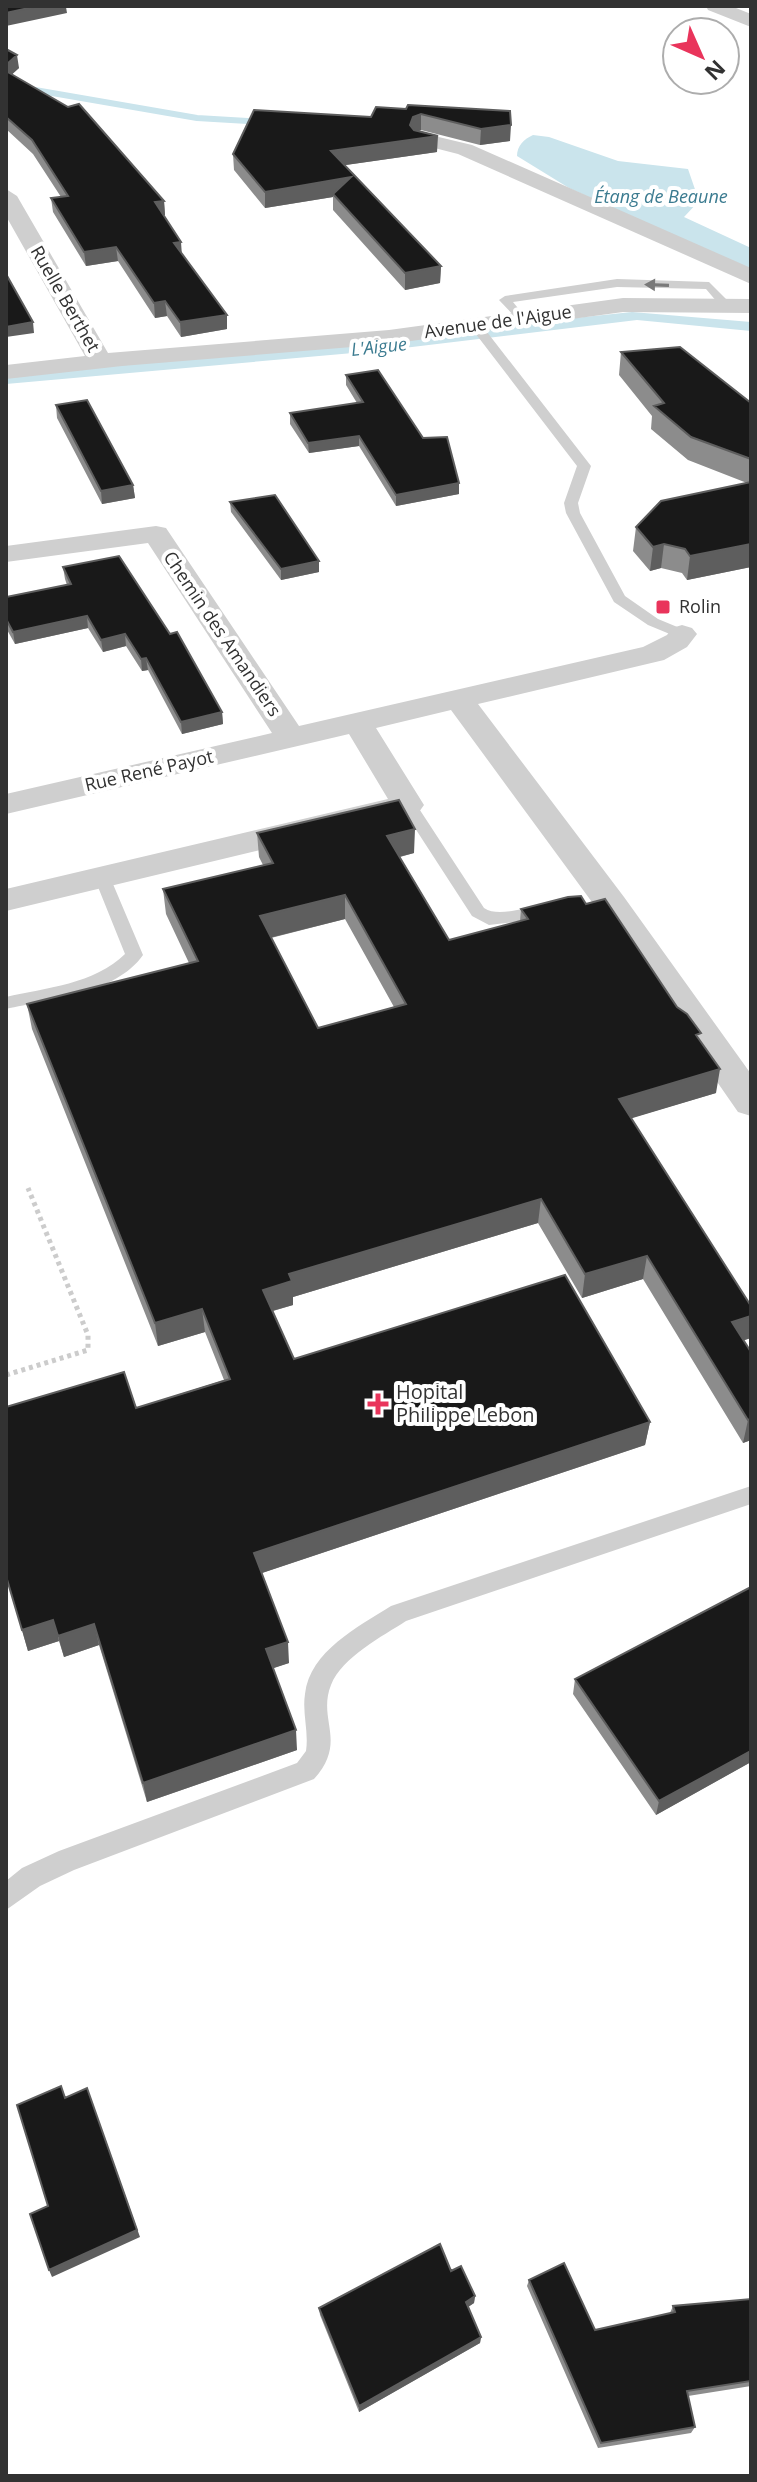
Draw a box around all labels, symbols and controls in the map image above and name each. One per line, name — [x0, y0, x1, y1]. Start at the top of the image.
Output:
north arrow — [661, 16, 741, 96]
text: N — [699, 54, 733, 88]
water label: Étang de Beaune — [594, 184, 728, 208]
street label: Ruelle Berthet — [26, 241, 106, 356]
one-way arrow — [644, 278, 669, 291]
street label: Avenue de l'Aigue — [423, 299, 573, 343]
water label: L'Aigue — [350, 331, 408, 361]
street label: Chemin des Amandiers — [159, 546, 287, 721]
place label: Rolin — [679, 594, 721, 618]
marker: Rolin — [654, 598, 672, 616]
street label: Rue René Payot — [82, 744, 215, 796]
place label: Hopital Philippe Lebon — [396, 1378, 535, 1428]
marker: Hopital Philippe Lebon — [367, 1393, 389, 1415]

